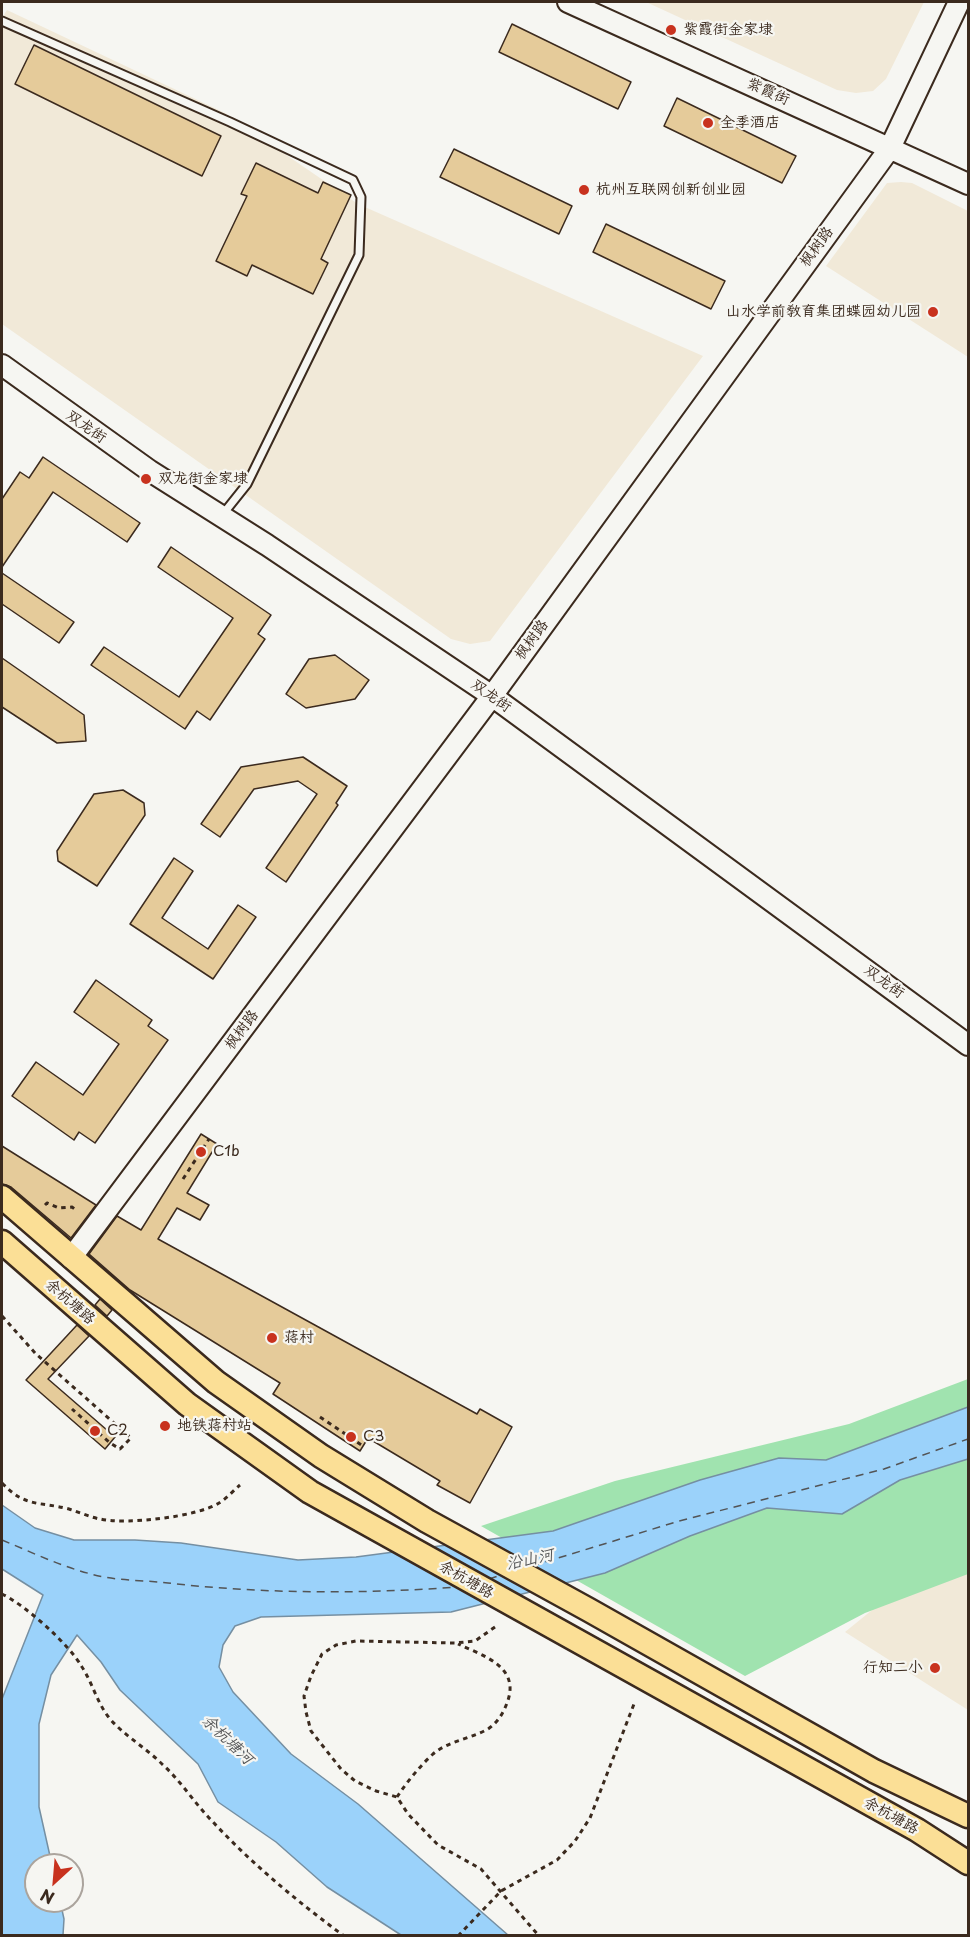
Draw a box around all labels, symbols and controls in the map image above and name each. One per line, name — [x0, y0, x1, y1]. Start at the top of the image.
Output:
place label: 紫霞街金家埭 — [683, 21, 773, 39]
marker: 紫霞街金家埭 — [664, 23, 678, 37]
street label: 紫霞街 — [744, 75, 792, 109]
place label: 全季酒店 — [720, 114, 780, 132]
marker: 全季酒店 — [701, 116, 715, 130]
place label: 杭州互联网创新创业园 — [596, 181, 746, 199]
marker: 杭州互联网创新创业园 — [577, 183, 591, 197]
street label: 枫树路 — [796, 224, 838, 270]
place label: 山水学前教育集团蝶园幼儿园 — [726, 303, 921, 321]
marker: 山水学前教育集团蝶园幼儿园 — [926, 305, 940, 319]
street label: 双龙街 — [62, 407, 110, 447]
place label: 双龙街金家埭 — [158, 470, 248, 488]
marker: 双龙街金家埭 — [139, 472, 153, 486]
street label: 枫树路 — [511, 617, 553, 663]
street label: 双龙街 — [467, 676, 515, 716]
street label: 双龙街 — [861, 961, 907, 1003]
street label: 枫树路 — [221, 1007, 263, 1053]
place label: C1b — [213, 1143, 240, 1161]
marker: C1b — [194, 1145, 208, 1159]
street label: 余杭塘路 — [41, 1276, 99, 1328]
place label: 蒋村 — [284, 1329, 314, 1347]
marker: 蒋村 — [265, 1331, 279, 1345]
place label: 地铁蒋村站 — [177, 1417, 252, 1435]
marker: 地铁蒋村站 — [158, 1419, 172, 1433]
place label: C2 — [107, 1422, 128, 1440]
marker: C2 — [88, 1424, 102, 1438]
place label: C3 — [363, 1428, 384, 1446]
marker: C3 — [344, 1430, 358, 1444]
water label: 沿山河 — [505, 1546, 555, 1574]
street label: 余杭塘路 — [436, 1557, 496, 1603]
place label: 行知二小 — [863, 1659, 923, 1677]
marker: 行知二小 — [928, 1661, 942, 1675]
water label: 余杭塘河 — [197, 1711, 257, 1769]
street label: 余杭塘路 — [860, 1794, 922, 1838]
north arrow — [24, 1853, 84, 1913]
text: N — [36, 1884, 58, 1911]

